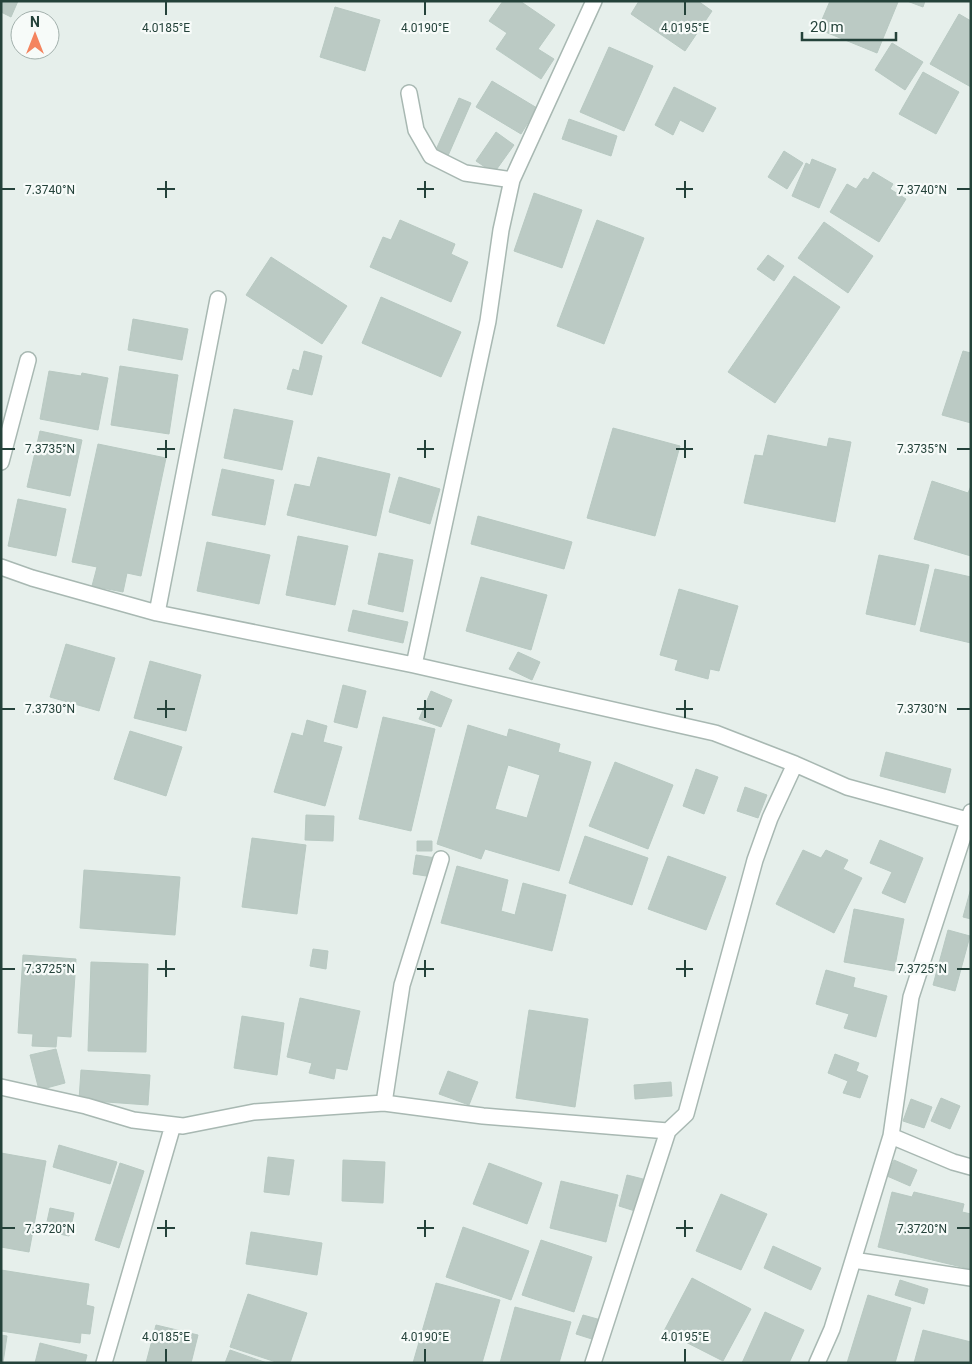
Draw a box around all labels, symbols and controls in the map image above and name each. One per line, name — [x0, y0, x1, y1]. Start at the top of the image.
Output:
north arrow — [10, 10, 60, 60]
scale bar — [802, 10, 896, 42]
text: N — [30, 14, 40, 30]
text: 20 m — [810, 18, 844, 36]
text: 4.0185°E — [142, 21, 190, 35]
text: 4.0190°E — [401, 21, 449, 35]
text: 4.0195°E — [661, 21, 709, 35]
text: 7.3740°N — [25, 183, 75, 197]
text: 7.3740°N — [897, 183, 947, 197]
text: 7.3735°N — [25, 442, 75, 456]
text: 7.3735°N — [897, 442, 947, 456]
text: 7.3730°N — [25, 702, 75, 716]
text: 7.3730°N — [897, 702, 947, 716]
text: 7.3725°N — [25, 962, 75, 976]
text: 7.3725°N — [897, 962, 947, 976]
text: 7.3720°N — [25, 1222, 75, 1236]
text: 7.3720°N — [897, 1222, 947, 1236]
text: 4.0185°E — [142, 1330, 190, 1344]
text: 4.0190°E — [401, 1330, 449, 1344]
text: 4.0195°E — [661, 1330, 709, 1344]

